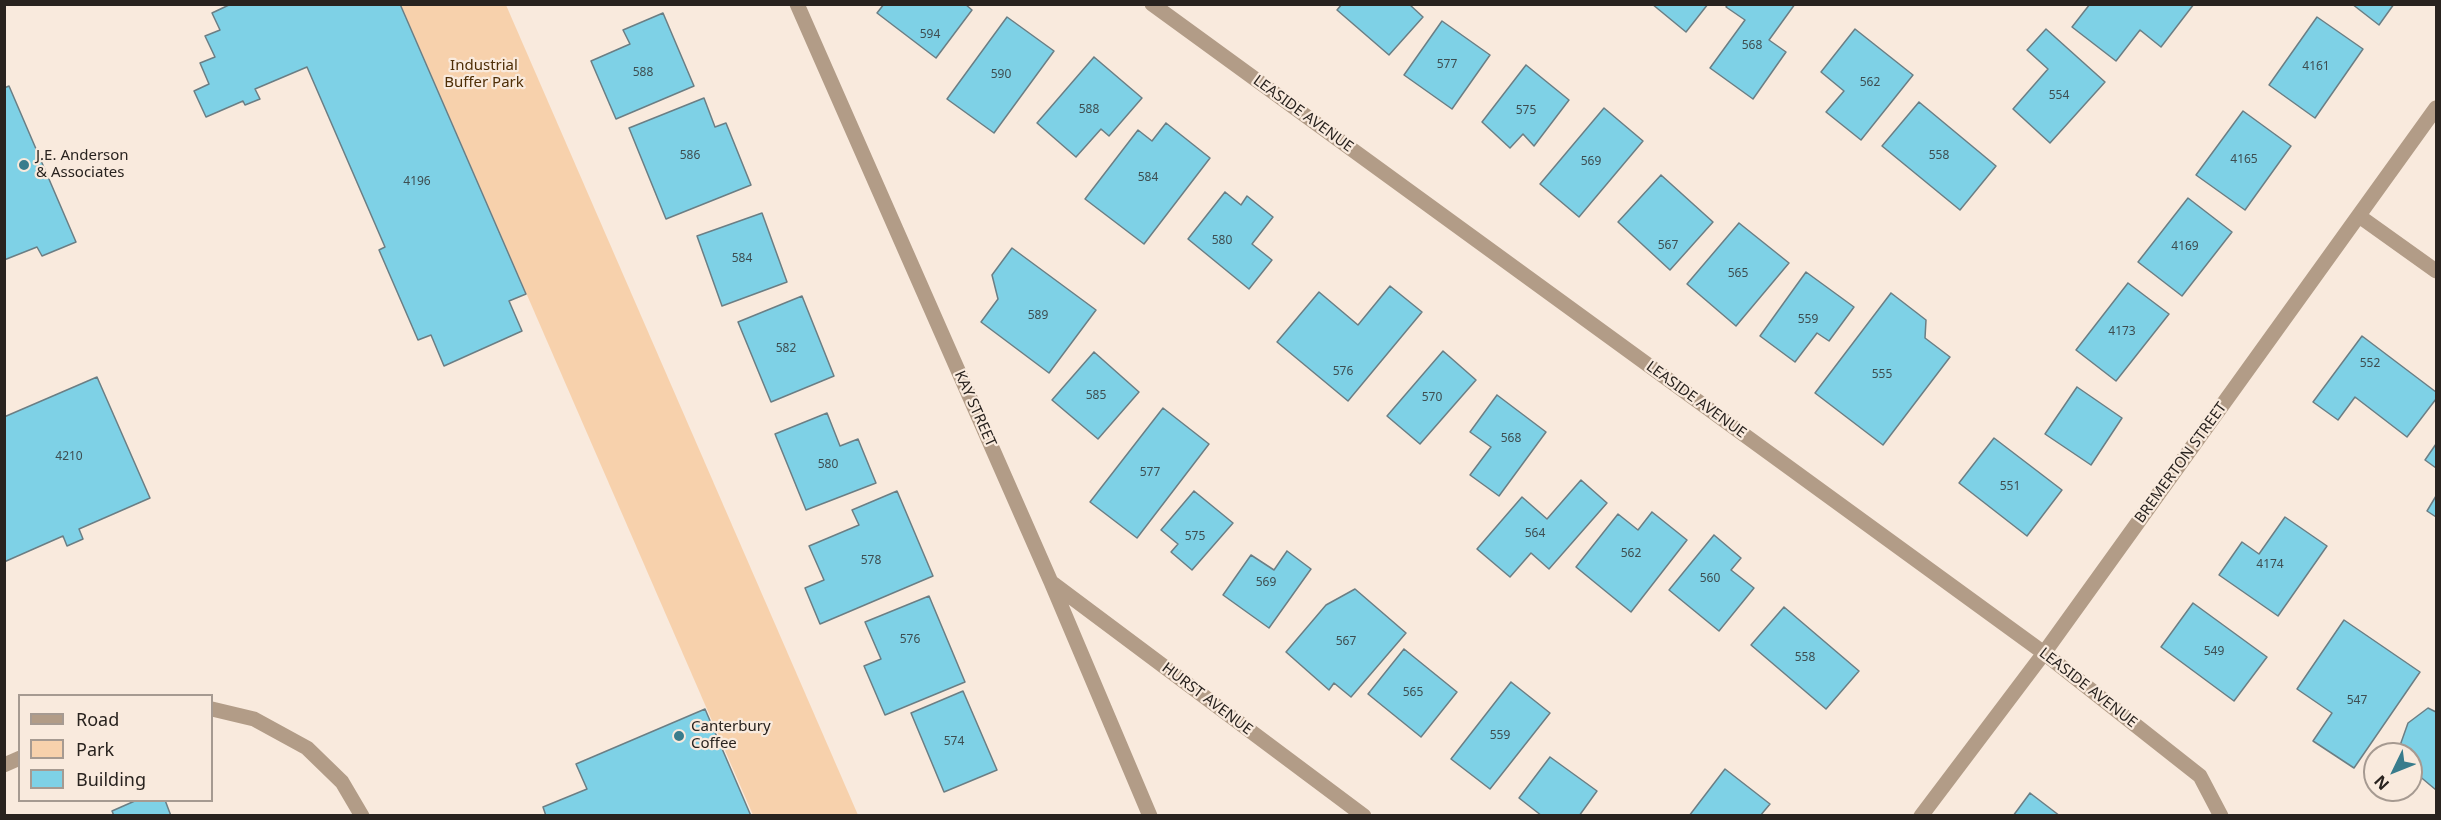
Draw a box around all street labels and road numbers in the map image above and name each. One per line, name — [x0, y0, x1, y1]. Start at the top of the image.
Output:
street label: LEASIDE AVENUE — [1249, 72, 1357, 156]
street label: LEASIDE AVENUE — [1642, 358, 1750, 442]
street label: KAY STREET — [950, 368, 1000, 450]
street label: BREMERTON STREET — [2131, 399, 2231, 527]
street label: LEASIDE AVENUE — [2035, 644, 2141, 732]
street label: HURST AVENUE — [1158, 659, 1256, 739]

